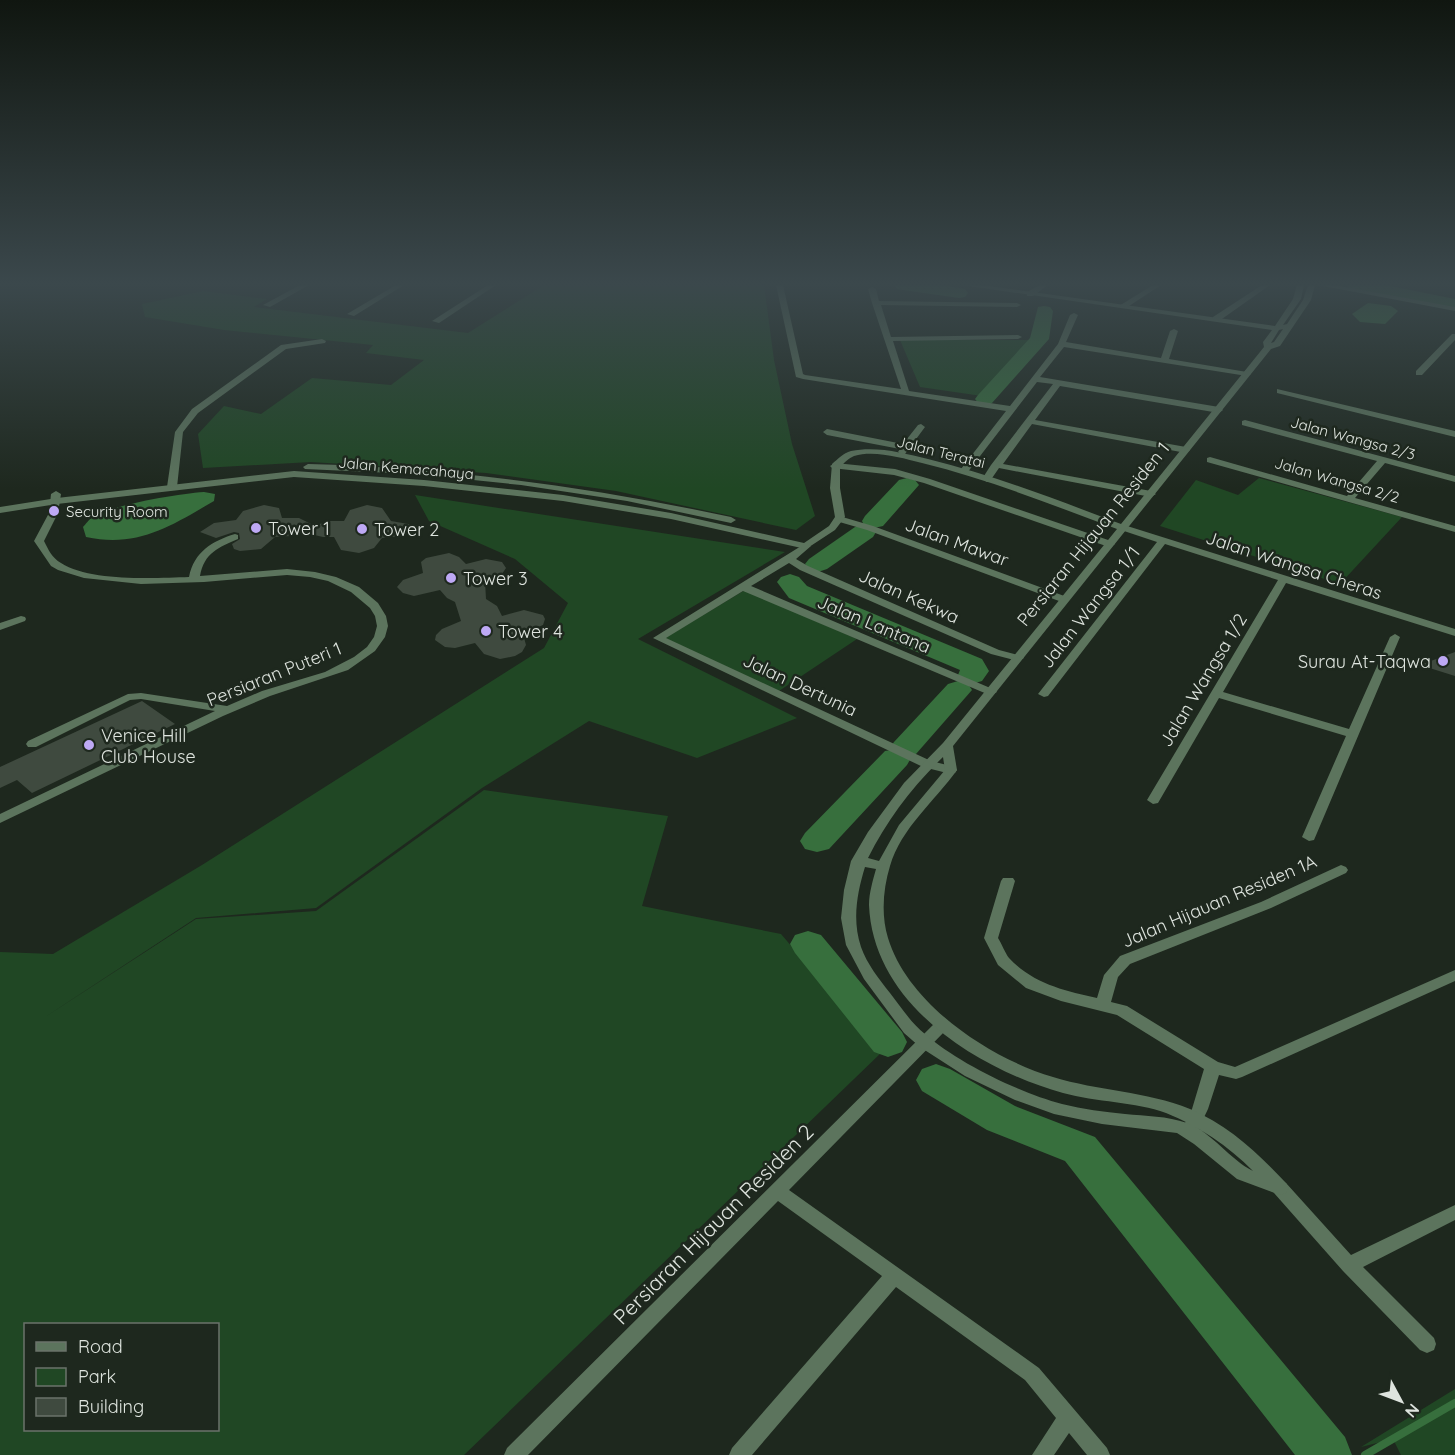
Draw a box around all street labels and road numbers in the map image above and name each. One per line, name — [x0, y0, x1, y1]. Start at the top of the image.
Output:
street label: Jalan Wangsa 2/3 — [1288, 412, 1418, 464]
street label: Jalan Teratai — [895, 432, 987, 472]
street label: Persiaran Hijauan Residen 1 — [1012, 437, 1174, 631]
street label: Jalan Kemacahaya — [337, 453, 475, 483]
street label: Jalan Wangsa 2/2 — [1272, 453, 1402, 507]
street label: Jalan Mawar — [902, 513, 1012, 571]
street label: Jalan Wangsa Cheras — [1203, 526, 1385, 604]
street label: Jalan Wangsa 1/1 — [1035, 541, 1145, 673]
street label: Jalan Kekwa — [855, 564, 963, 628]
street label: Jalan Lantana — [814, 590, 934, 658]
street label: Jalan Wangsa 1/2 — [1154, 609, 1252, 751]
street label: Persiaran Puteri 1 — [203, 637, 345, 711]
street label: Jalan Dertunia — [739, 649, 861, 721]
street label: Jalan Hijauan Residen 1A — [1118, 849, 1320, 953]
street label: Persiaran Hijauan Residen 2 — [608, 1119, 818, 1329]

